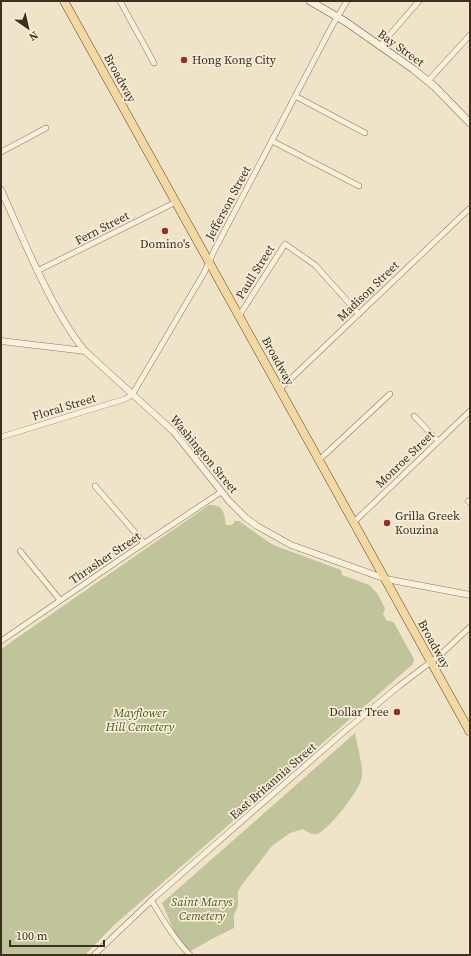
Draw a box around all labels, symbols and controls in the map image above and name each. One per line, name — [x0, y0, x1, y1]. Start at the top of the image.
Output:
north arrow — [8, 8, 48, 48]
street label: Bay Street — [375, 26, 427, 70]
text: N — [26, 27, 41, 44]
street label: Broadway — [100, 51, 140, 106]
place label: Hong Kong City — [192, 52, 277, 68]
marker: Hong Kong City — [179, 55, 189, 65]
street label: Jefferson Street — [201, 163, 254, 244]
street label: Fern Street — [72, 207, 132, 248]
marker: Domino's — [160, 226, 170, 236]
place label: Domino's — [140, 236, 190, 252]
street label: Paull Street — [232, 242, 278, 302]
street label: Madison Street — [334, 257, 402, 325]
street label: Broadway — [258, 334, 298, 389]
street label: Floral Street — [30, 390, 98, 424]
street label: Washington Street — [166, 411, 242, 497]
street label: Monroe Street — [372, 427, 438, 491]
place label: Grilla Greek Kouzina — [395, 508, 460, 538]
marker: Grilla Greek Kouzina — [382, 518, 392, 528]
street label: Thrasher Street — [66, 528, 144, 588]
street label: Broadway — [414, 617, 454, 672]
place label: Dollar Tree — [329, 704, 389, 720]
park label: Mayflower Hill Cemetery — [105, 705, 174, 735]
marker: Dollar Tree — [392, 707, 402, 717]
street label: East Britannia Street — [226, 739, 320, 823]
park label: Saint Marys Cemetery — [171, 894, 233, 924]
scale bar — [10, 922, 104, 948]
text: 100 m — [16, 928, 48, 944]

